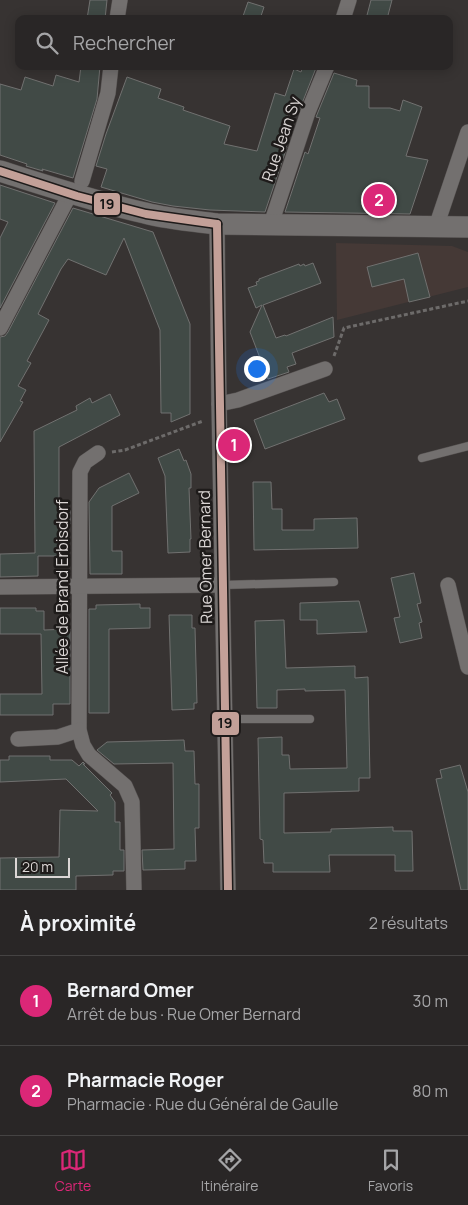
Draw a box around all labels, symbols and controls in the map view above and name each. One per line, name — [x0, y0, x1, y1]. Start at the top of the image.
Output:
search box — [15, 15, 453, 70]
icon: search — [33, 29, 61, 57]
text: Rechercher — [73, 30, 175, 56]
street label: Rue Jean Sy — [256, 93, 306, 184]
pin: 2 — [363, 181, 395, 219]
line badge: 19 — [93, 192, 121, 216]
text: 19 — [100, 194, 114, 213]
your location — [244, 356, 270, 382]
pin: 1 — [218, 426, 250, 464]
street label: Rue Omer Bernard — [193, 490, 217, 624]
street label: Allée de Brand Erbisdorf — [51, 499, 73, 674]
line badge: 19 — [211, 711, 240, 736]
text: 19 — [218, 713, 232, 732]
scale bar — [15, 855, 70, 878]
text: 20 m — [22, 857, 53, 876]
text: À proximité — [20, 909, 136, 937]
text: 2 résultats — [369, 912, 448, 934]
text: Bernard Omer — [67, 977, 194, 1003]
text: 1 — [32, 990, 40, 1012]
text: 30 m — [413, 990, 448, 1012]
text: Arrêt de bus · Rue Omer Bernard — [67, 1003, 301, 1025]
text: Pharmacie Roger — [67, 1067, 224, 1093]
text: 2 — [31, 1080, 41, 1102]
text: 80 m — [412, 1080, 448, 1102]
text: Pharmacie · Rue du Général de Gaulle — [67, 1093, 338, 1115]
tab: Carte — [55, 1146, 91, 1195]
tab: Itinéraire — [201, 1146, 258, 1195]
tab: Favoris — [368, 1146, 413, 1195]

